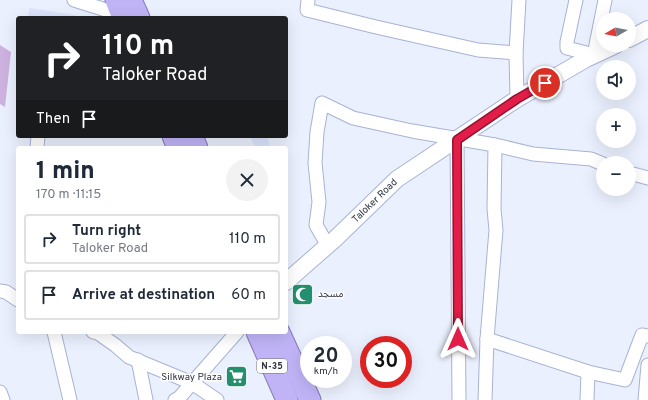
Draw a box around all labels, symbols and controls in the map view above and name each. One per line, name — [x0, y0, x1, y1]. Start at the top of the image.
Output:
north arrow — [596, 12, 636, 52]
map controls — [596, 12, 636, 196]
text: 110 m — [102, 29, 174, 65]
icon: right — [36, 32, 88, 84]
button: sound — [596, 60, 636, 100]
text: Taloker Road — [102, 64, 207, 87]
pin — [528, 66, 562, 100]
icon: arrive — [534, 72, 556, 94]
icon: arrive — [78, 108, 100, 130]
button: + — [596, 108, 636, 148]
text: Then — [36, 110, 70, 129]
button: − — [596, 156, 636, 196]
text: 1 min — [36, 157, 95, 187]
button: close — [226, 159, 268, 201]
street label: Taloker Road — [349, 176, 401, 226]
text: 170 m · 11:15 — [36, 187, 101, 203]
text: Turn right — [72, 222, 141, 241]
icon: right — [38, 228, 60, 250]
text: 110 m — [229, 230, 266, 249]
text: Taloker Road — [72, 241, 148, 257]
mosque icon: مسجد — [289, 281, 315, 307]
icon: arrive — [38, 284, 60, 306]
text: Arrive at destination — [72, 286, 215, 305]
text: 60 m — [231, 286, 266, 305]
place label: مسجد — [318, 288, 343, 301]
position arrow — [437, 318, 479, 360]
speed limit sign: 30 — [360, 336, 412, 388]
text: 20 — [313, 344, 339, 370]
road number: N-35 — [257, 359, 287, 373]
supermarket icon: Silkway Plaza — [224, 364, 250, 390]
text: km/h — [314, 365, 338, 378]
place label: Silkway Plaza — [161, 371, 222, 384]

